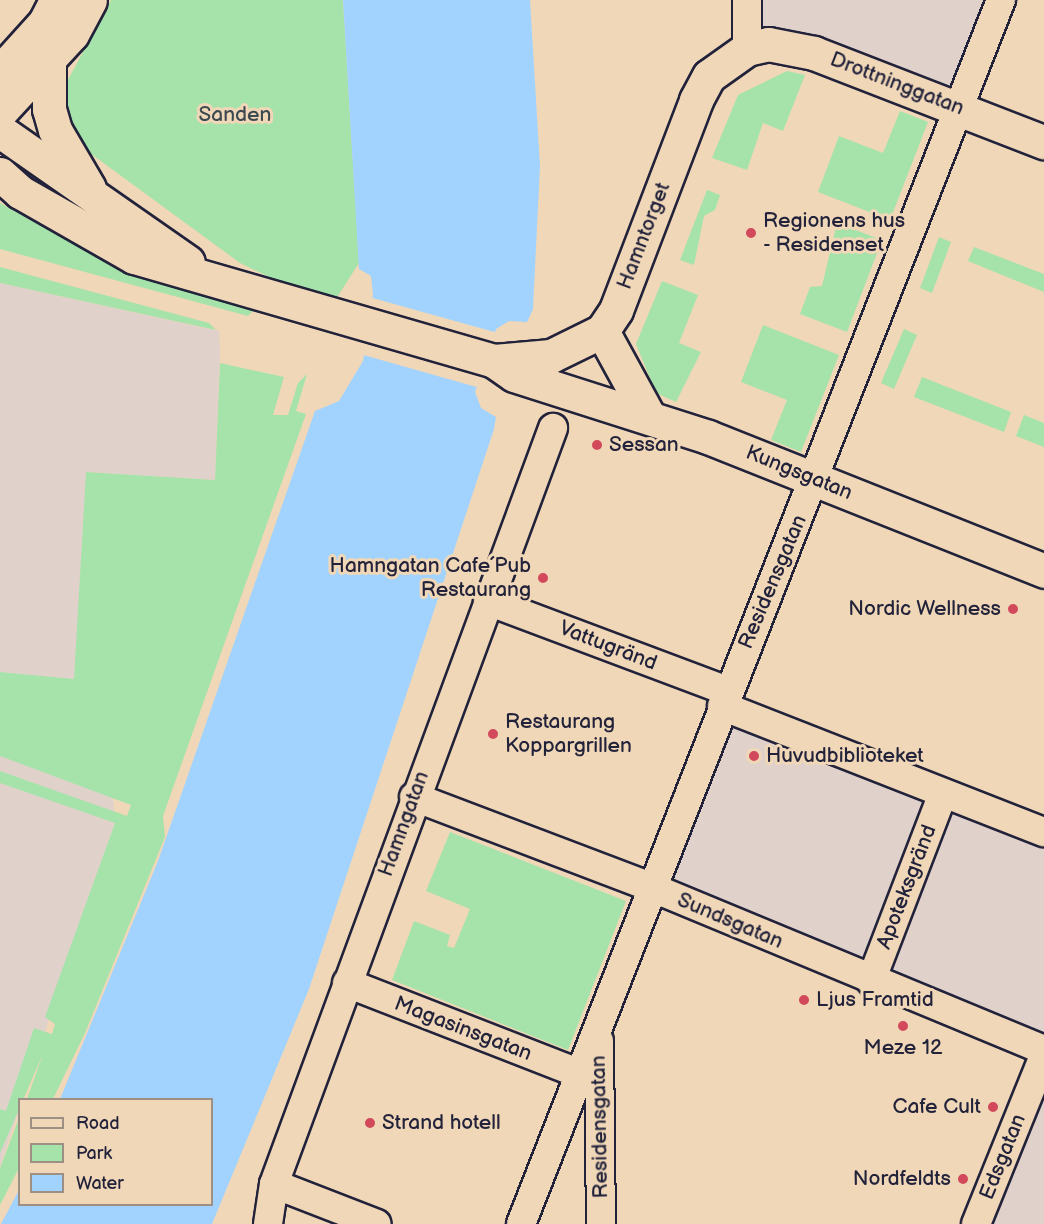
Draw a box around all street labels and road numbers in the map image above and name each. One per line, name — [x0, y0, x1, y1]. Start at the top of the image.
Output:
street label: Drottninggatan — [826, 47, 968, 121]
street label: Hamntorget — [612, 179, 676, 293]
street label: Kungsgatan — [742, 440, 856, 506]
street label: Residensgatan — [733, 511, 813, 653]
street label: Vattugränd — [556, 616, 660, 676]
street label: Hamngatan — [373, 768, 435, 880]
street label: Apoteksgränd — [872, 821, 942, 953]
street label: Sundsgatan — [673, 887, 787, 955]
street label: Magasinsgatan — [391, 991, 535, 1067]
street label: Residensgatan — [586, 1055, 614, 1199]
street label: Edsgatan — [974, 1111, 1032, 1203]

